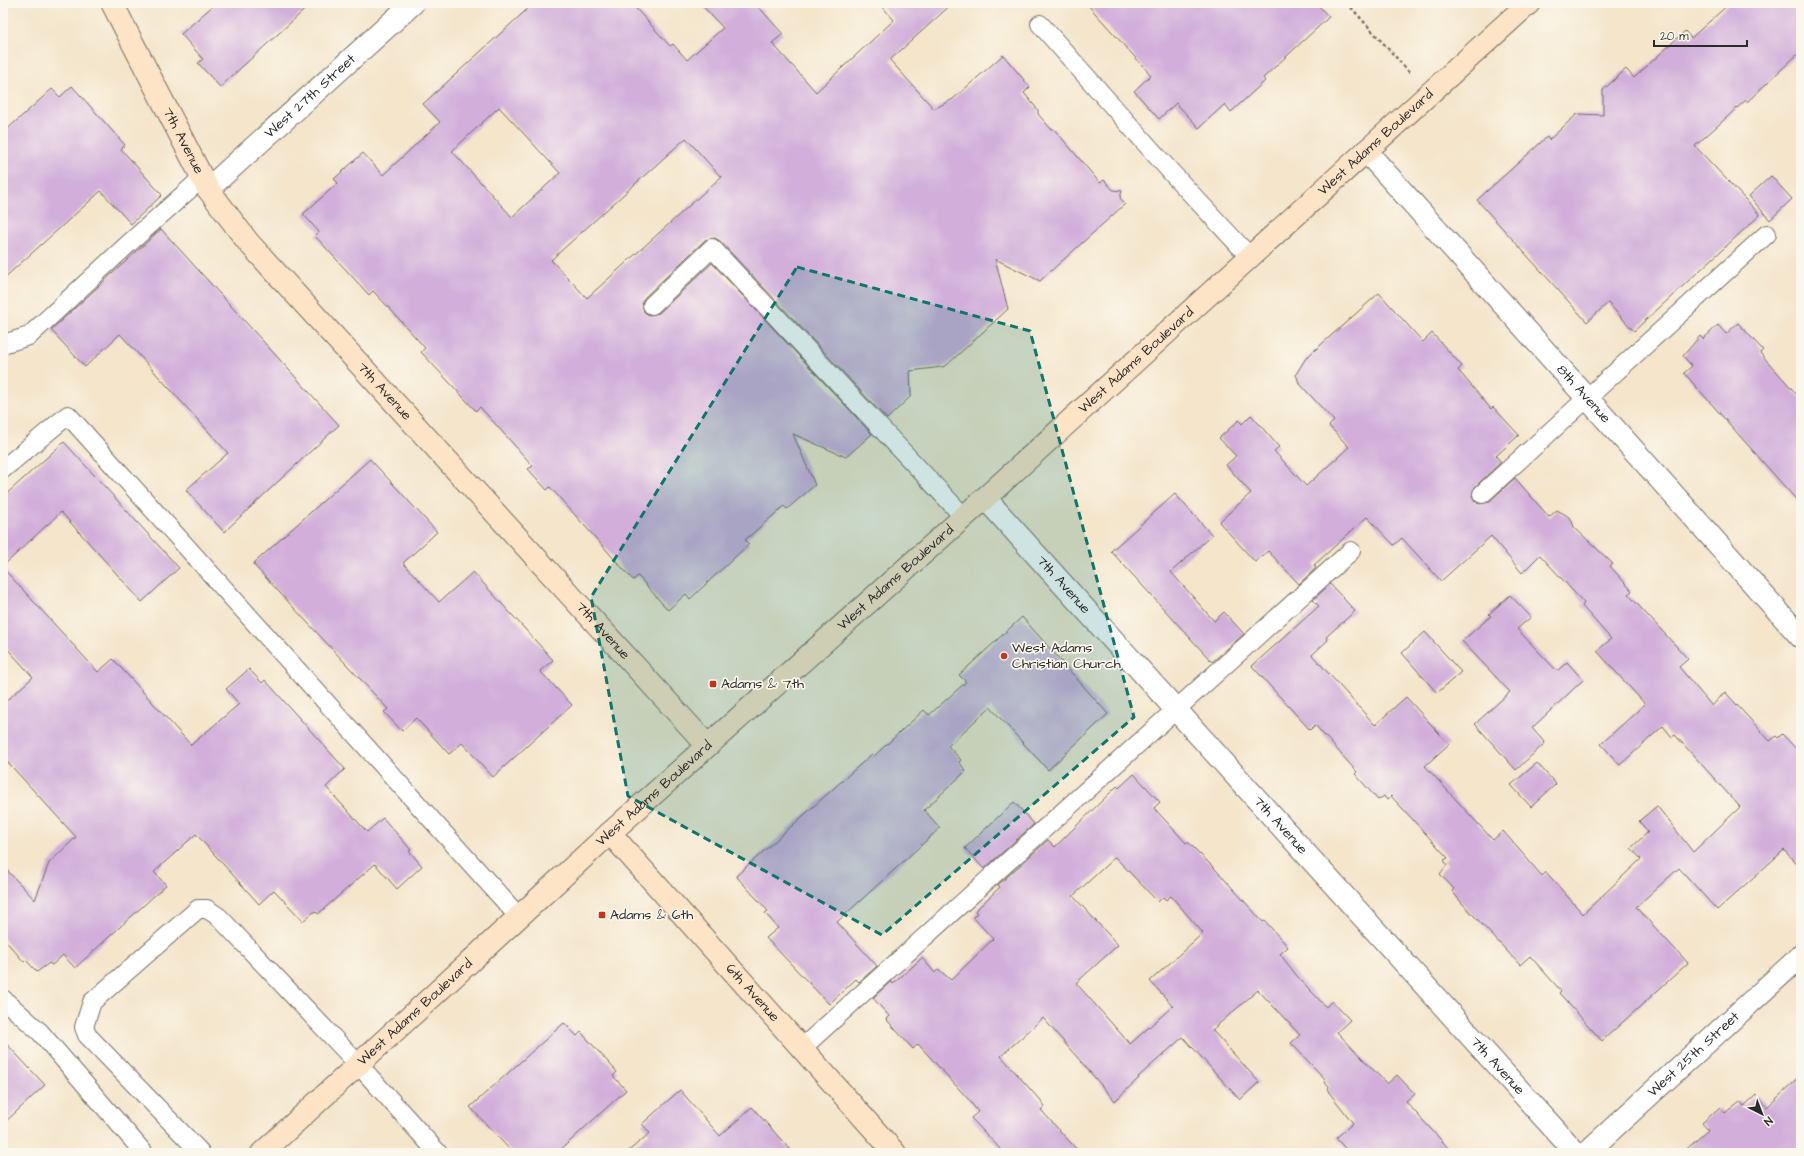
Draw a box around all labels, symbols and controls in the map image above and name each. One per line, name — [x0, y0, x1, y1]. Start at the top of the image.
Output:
scale bar — [1654, 22, 1747, 48]
text: 20 m — [1660, 28, 1689, 45]
street label: West 27th Street — [260, 49, 361, 143]
street label: West Adams Boulevard — [1314, 85, 1438, 200]
street label: 7th Avenue — [158, 104, 209, 178]
street label: West Adams Boulevard — [1074, 303, 1198, 418]
street label: 7th Avenue — [353, 358, 416, 425]
street label: 8th Avenue — [1552, 360, 1615, 428]
street label: West Adams Boulevard — [833, 520, 958, 635]
street label: 7th Avenue — [1032, 551, 1095, 619]
street label: 7th Avenue — [571, 597, 635, 665]
place label: West Adams Christian Church — [1012, 638, 1121, 674]
marker: West Adams Christian Church — [999, 651, 1009, 661]
place label: Adams & 7th — [721, 674, 804, 694]
marker: Adams & 7th — [708, 679, 718, 689]
street label: West Adams Boulevard — [592, 736, 717, 851]
street label: 7th Avenue — [1249, 792, 1312, 859]
place label: Adams & 6th — [610, 905, 693, 925]
marker: Adams & 6th — [597, 910, 607, 920]
street label: West Adams Boulevard — [353, 954, 477, 1070]
street label: 6th Avenue — [721, 959, 784, 1027]
street label: West 25th Street — [1643, 1007, 1744, 1102]
street label: 7th Avenue — [1466, 1032, 1529, 1100]
north arrow — [1742, 1094, 1782, 1134]
text: N — [1761, 1113, 1776, 1129]

